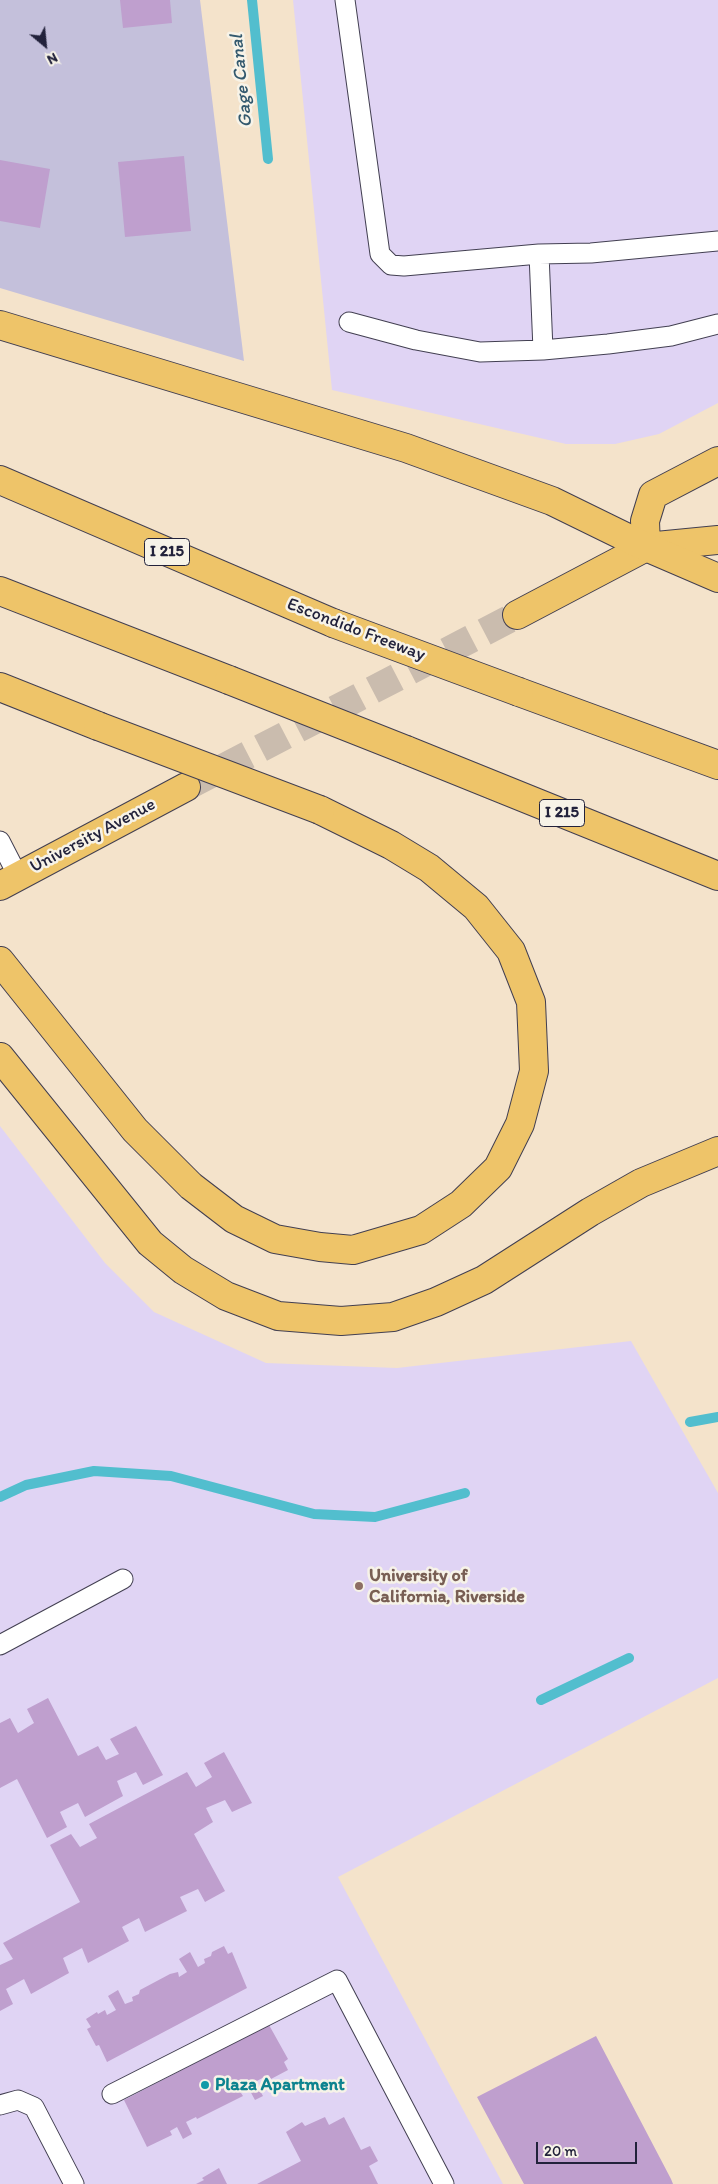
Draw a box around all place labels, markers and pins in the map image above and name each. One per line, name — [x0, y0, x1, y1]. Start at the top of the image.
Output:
place label: University of California, Riverside — [369, 1565, 525, 1608]
marker: University of California, Riverside — [353, 1580, 365, 1592]
place label: Plaza Apartment — [215, 2074, 345, 2096]
marker: Plaza Apartment — [199, 2079, 211, 2091]

